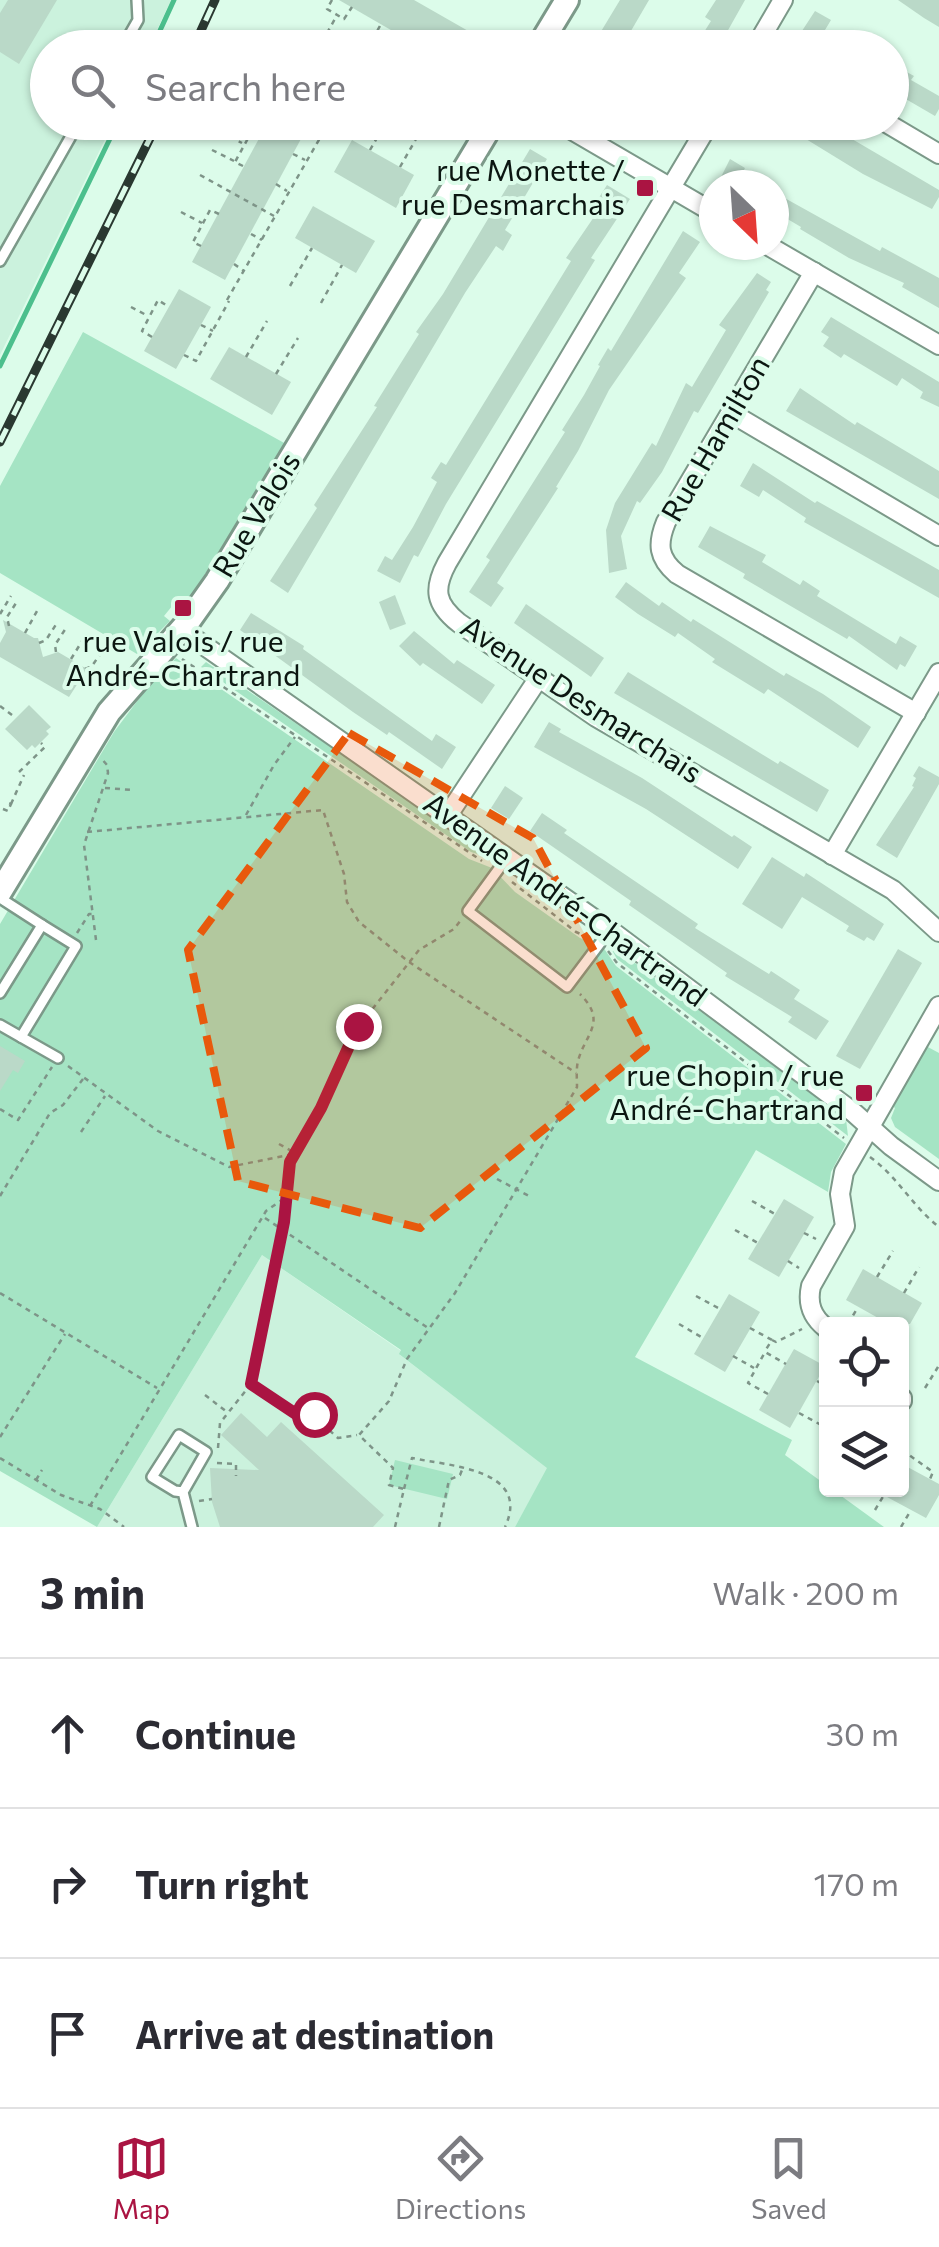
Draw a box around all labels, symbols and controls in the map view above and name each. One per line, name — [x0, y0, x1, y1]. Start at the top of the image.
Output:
search box — [30, 30, 909, 140]
icon: search — [65, 58, 120, 113]
text: Search here — [145, 62, 346, 109]
place label: rue Monette / rue Desmarchais — [401, 150, 625, 221]
north arrow — [699, 170, 789, 260]
marker: rue Monette / rue Desmarchais — [634, 177, 656, 199]
street label: Rue Hamilton — [652, 348, 776, 527]
street label: Rue Valois — [203, 444, 307, 583]
marker: rue Valois / rue André-Chartrand — [172, 597, 194, 619]
street label: Avenue Desmarchais — [455, 606, 710, 790]
place label: rue Valois / rue André-Chartrand — [66, 621, 300, 692]
street label: Avenue André-Chartrand — [418, 783, 715, 1013]
route end — [336, 1004, 382, 1050]
place label: rue Chopin / rue André-Chartrand — [609, 1055, 844, 1126]
marker: rue Chopin / rue André-Chartrand — [853, 1082, 875, 1104]
map controls — [819, 1317, 909, 1497]
button: locate — [819, 1317, 909, 1407]
route start — [292, 1392, 338, 1438]
button: layers — [819, 1407, 909, 1497]
text: 3 min — [40, 1566, 145, 1618]
text: Walk · 200 m — [713, 1572, 899, 1612]
icon: ahead — [40, 1706, 95, 1761]
text: Continue — [135, 1710, 296, 1757]
text: 30 m — [826, 1713, 899, 1753]
icon: right — [40, 1856, 95, 1911]
text: Turn right — [135, 1860, 309, 1907]
text: 170 m — [814, 1863, 899, 1903]
icon: arrive — [40, 2006, 95, 2061]
text: Arrive at destination — [135, 2010, 494, 2057]
tab: Map — [112, 2131, 170, 2225]
tab: Directions — [395, 2131, 526, 2225]
tab: Saved — [751, 2131, 827, 2225]

